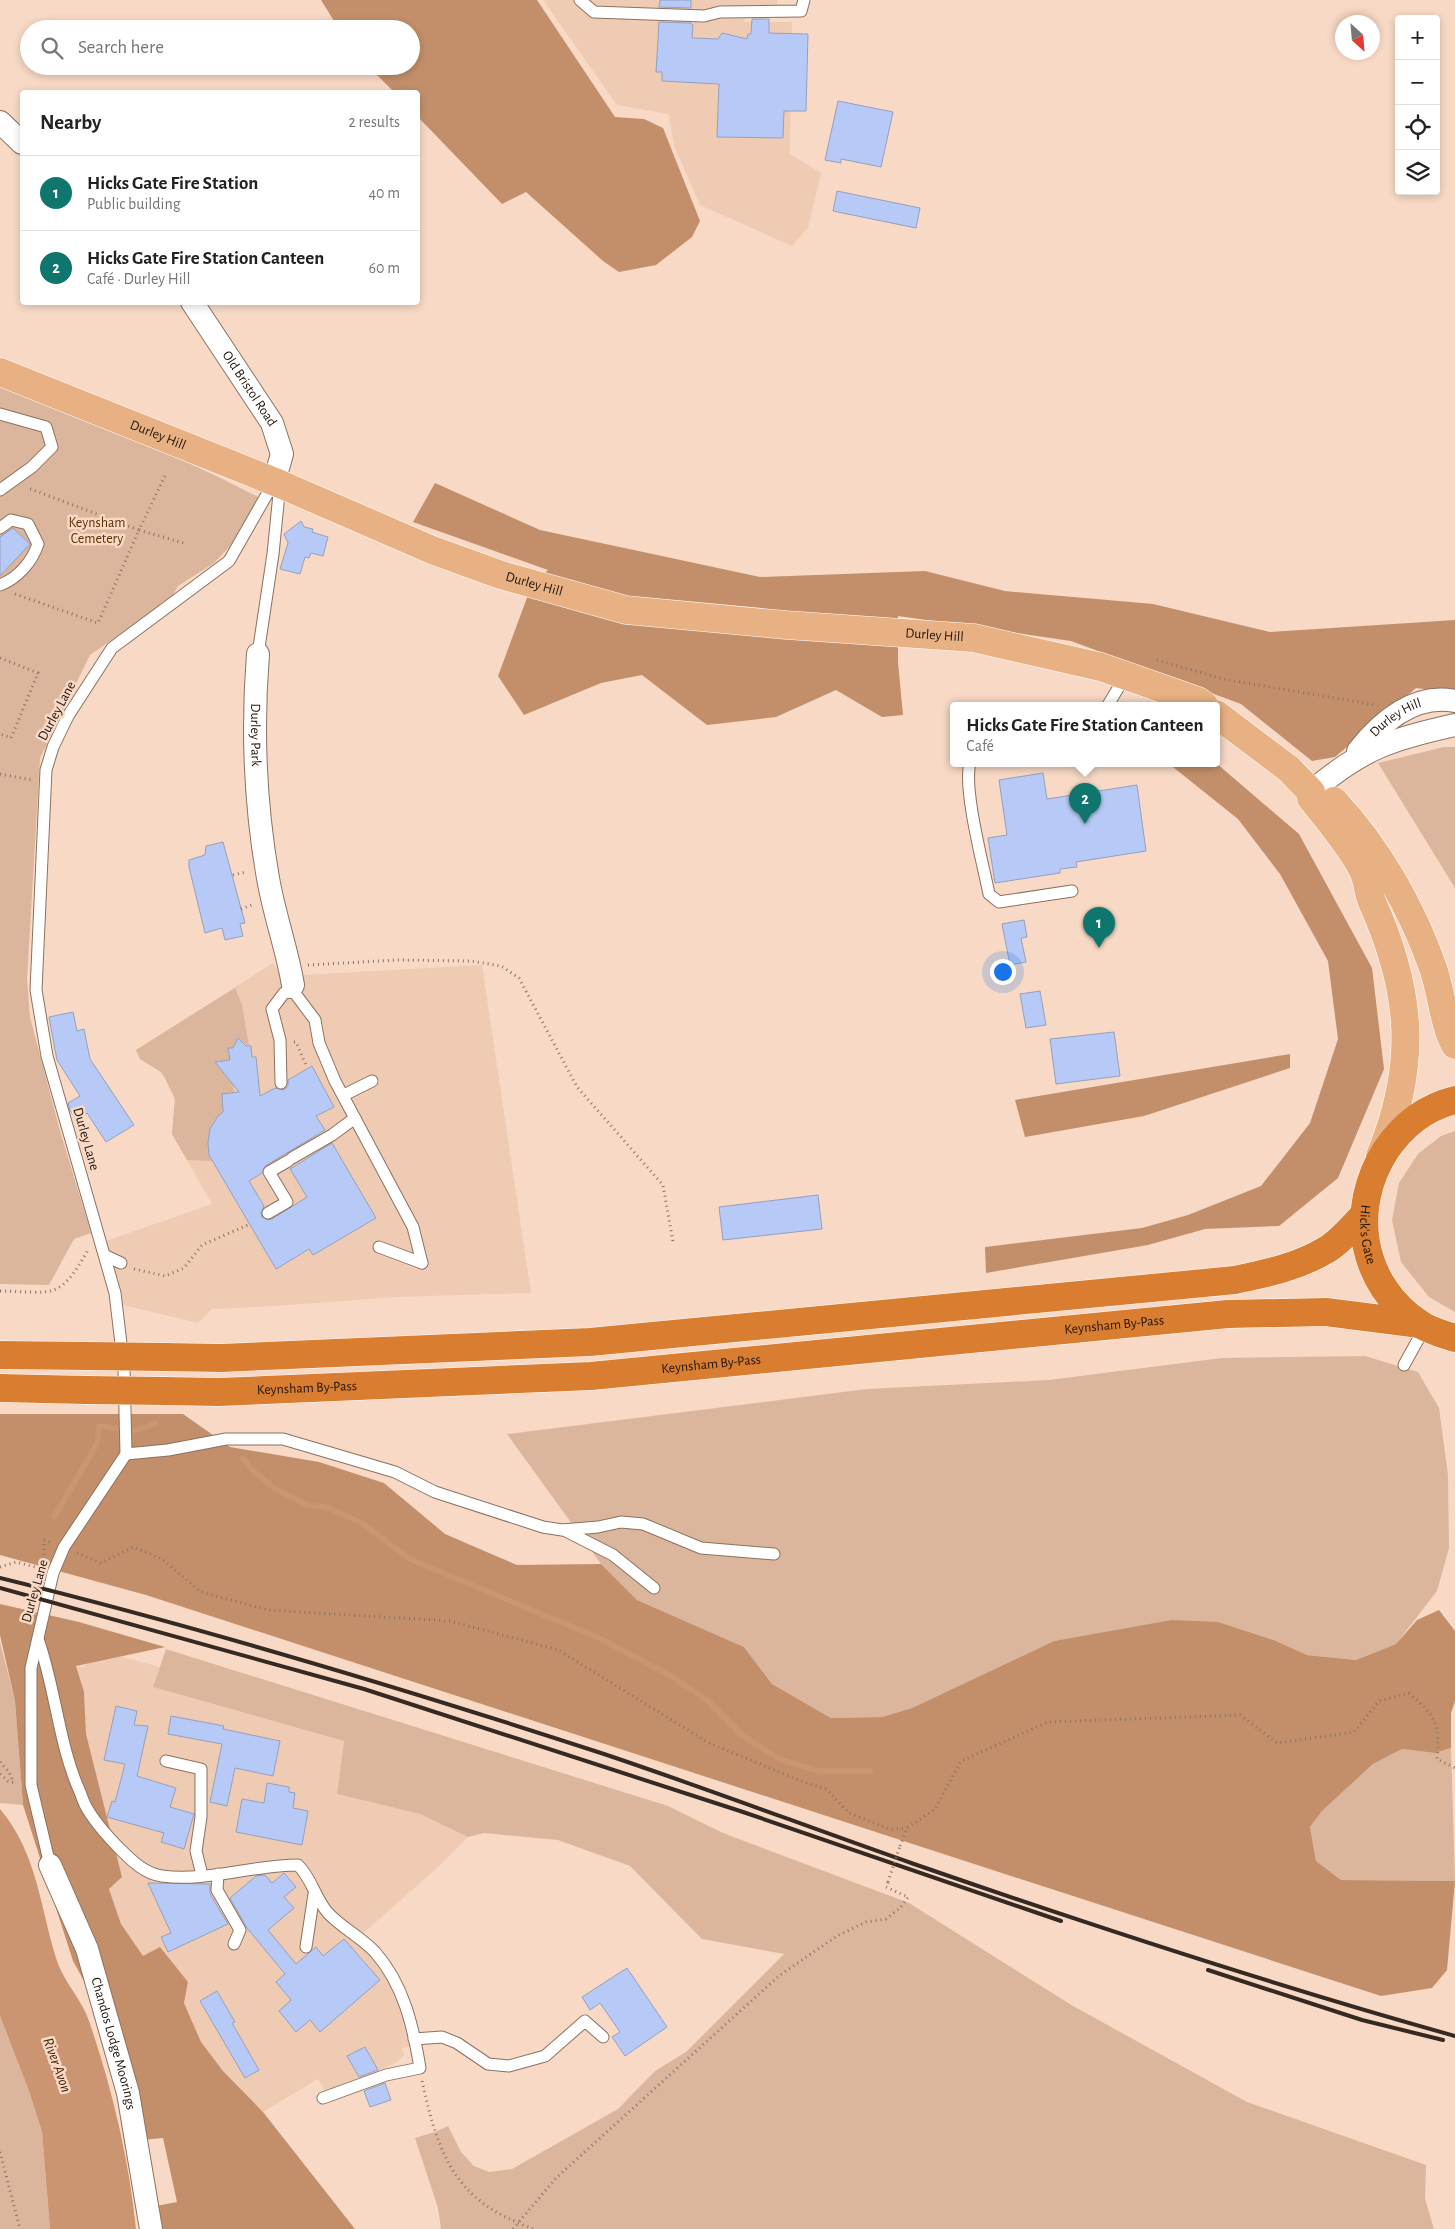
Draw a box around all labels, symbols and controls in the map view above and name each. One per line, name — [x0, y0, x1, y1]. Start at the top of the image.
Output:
north arrow — [1335, 15, 1380, 60]
map controls — [1395, 15, 1440, 195]
button: + — [1395, 15, 1440, 60]
search box — [20, 20, 420, 75]
icon: search — [38, 34, 66, 62]
text: Search here — [78, 38, 164, 57]
button: − — [1395, 60, 1440, 105]
button: locate — [1395, 105, 1440, 150]
text: Nearby — [40, 112, 101, 133]
text: 2 results — [348, 114, 400, 130]
button: layers — [1395, 150, 1440, 195]
text: Hicks Gate Fire Station — [87, 174, 258, 193]
text: 1 — [53, 185, 59, 201]
text: 40 m — [368, 185, 400, 201]
text: Public building — [87, 196, 181, 212]
text: Hicks Gate Fire Station Canteen — [87, 249, 324, 268]
text: 2 — [52, 260, 60, 276]
text: 60 m — [369, 260, 400, 276]
text: Café · Durley Hill — [87, 271, 190, 287]
street label: Old Bristol Road — [219, 348, 279, 429]
street label: Durley Hill — [128, 418, 188, 453]
park label: Keynsham Cemetery — [69, 516, 125, 546]
street label: Durley Hill — [504, 570, 564, 599]
street label: Durley Hill — [905, 626, 964, 644]
street label: Durley Lane — [36, 679, 78, 743]
street label: Durley Hill — [1367, 696, 1423, 740]
popup — [950, 702, 1220, 767]
street label: Durley Park — [248, 703, 263, 767]
text: Hicks Gate Fire Station Canteen — [966, 716, 1204, 735]
text: Café — [966, 738, 994, 754]
pin: 2 — [1069, 783, 1101, 824]
pin: 1 — [1083, 907, 1115, 948]
your location — [990, 959, 1016, 985]
street label: Durley Lane — [70, 1106, 102, 1172]
street label: Hick's Gate — [1357, 1204, 1378, 1266]
street label: Keynsham By-Pass — [1064, 1313, 1165, 1337]
street label: Keynsham By-Pass — [661, 1352, 762, 1376]
street label: Keynsham By-Pass — [257, 1379, 357, 1397]
street label: Durley Lane — [19, 1558, 51, 1624]
street label: Chandos Lodge Moorings — [88, 1976, 138, 2111]
water label: River Avon — [40, 2036, 74, 2094]

